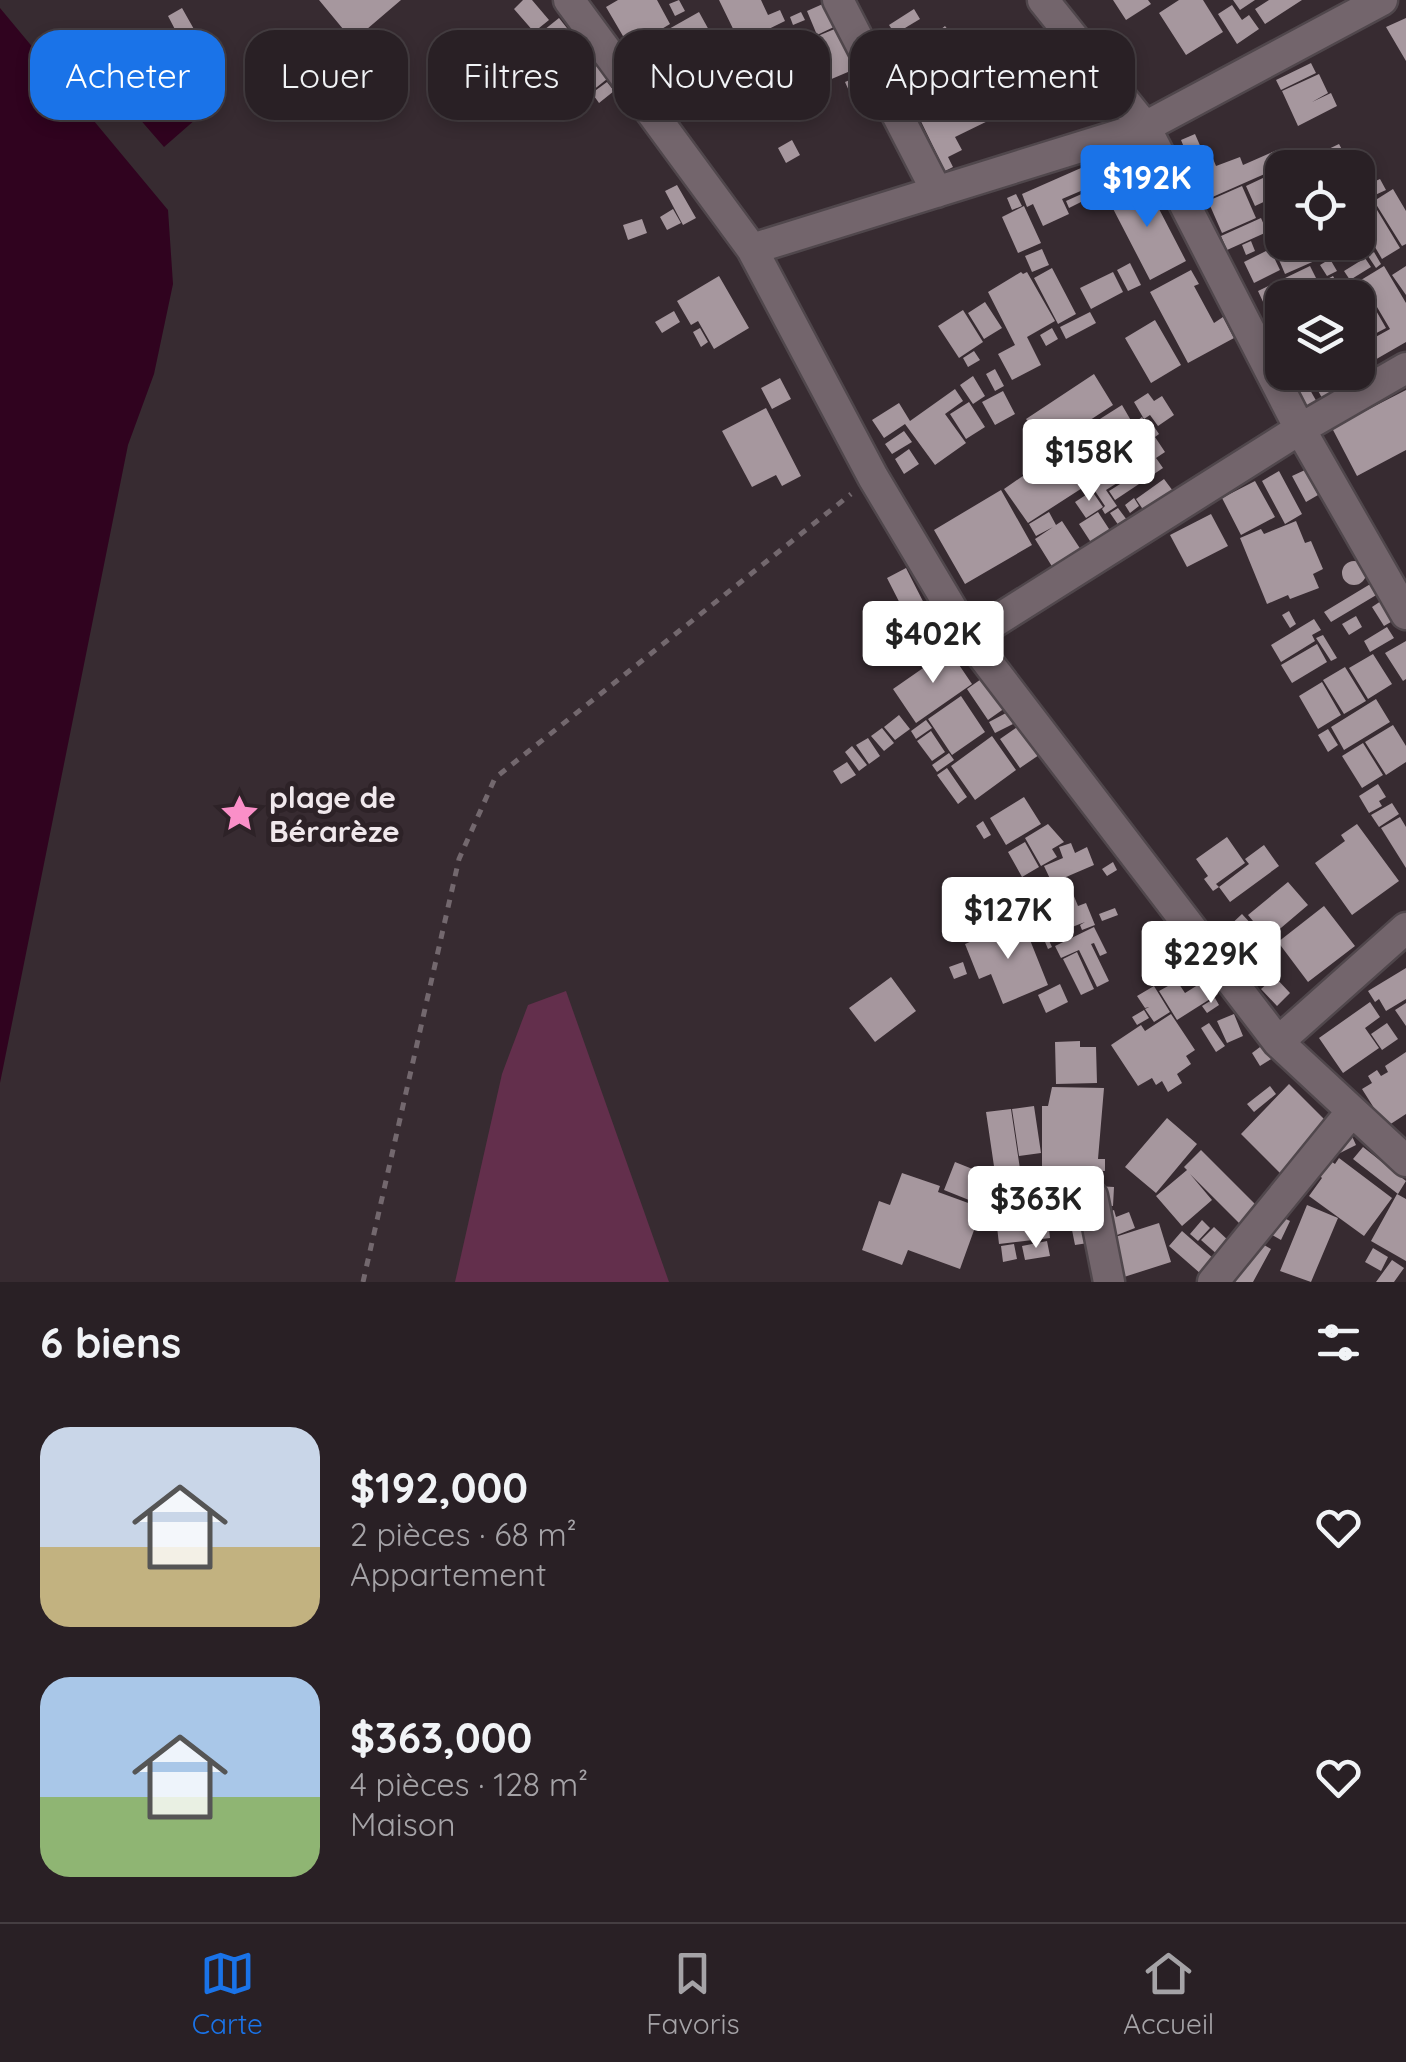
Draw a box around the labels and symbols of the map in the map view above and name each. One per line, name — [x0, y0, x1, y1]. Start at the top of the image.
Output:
pin: $192K — [1077, 145, 1217, 230]
pin: $158K — [1019, 419, 1159, 504]
pin: $402K — [863, 601, 1003, 686]
place label: plage de Bérarèze — [269, 778, 400, 850]
place icon: plage de Bérarèze — [218, 793, 260, 835]
pin: $127K — [938, 877, 1078, 962]
pin: $229K — [1141, 921, 1281, 1006]
pin: $363K — [966, 1166, 1106, 1251]

